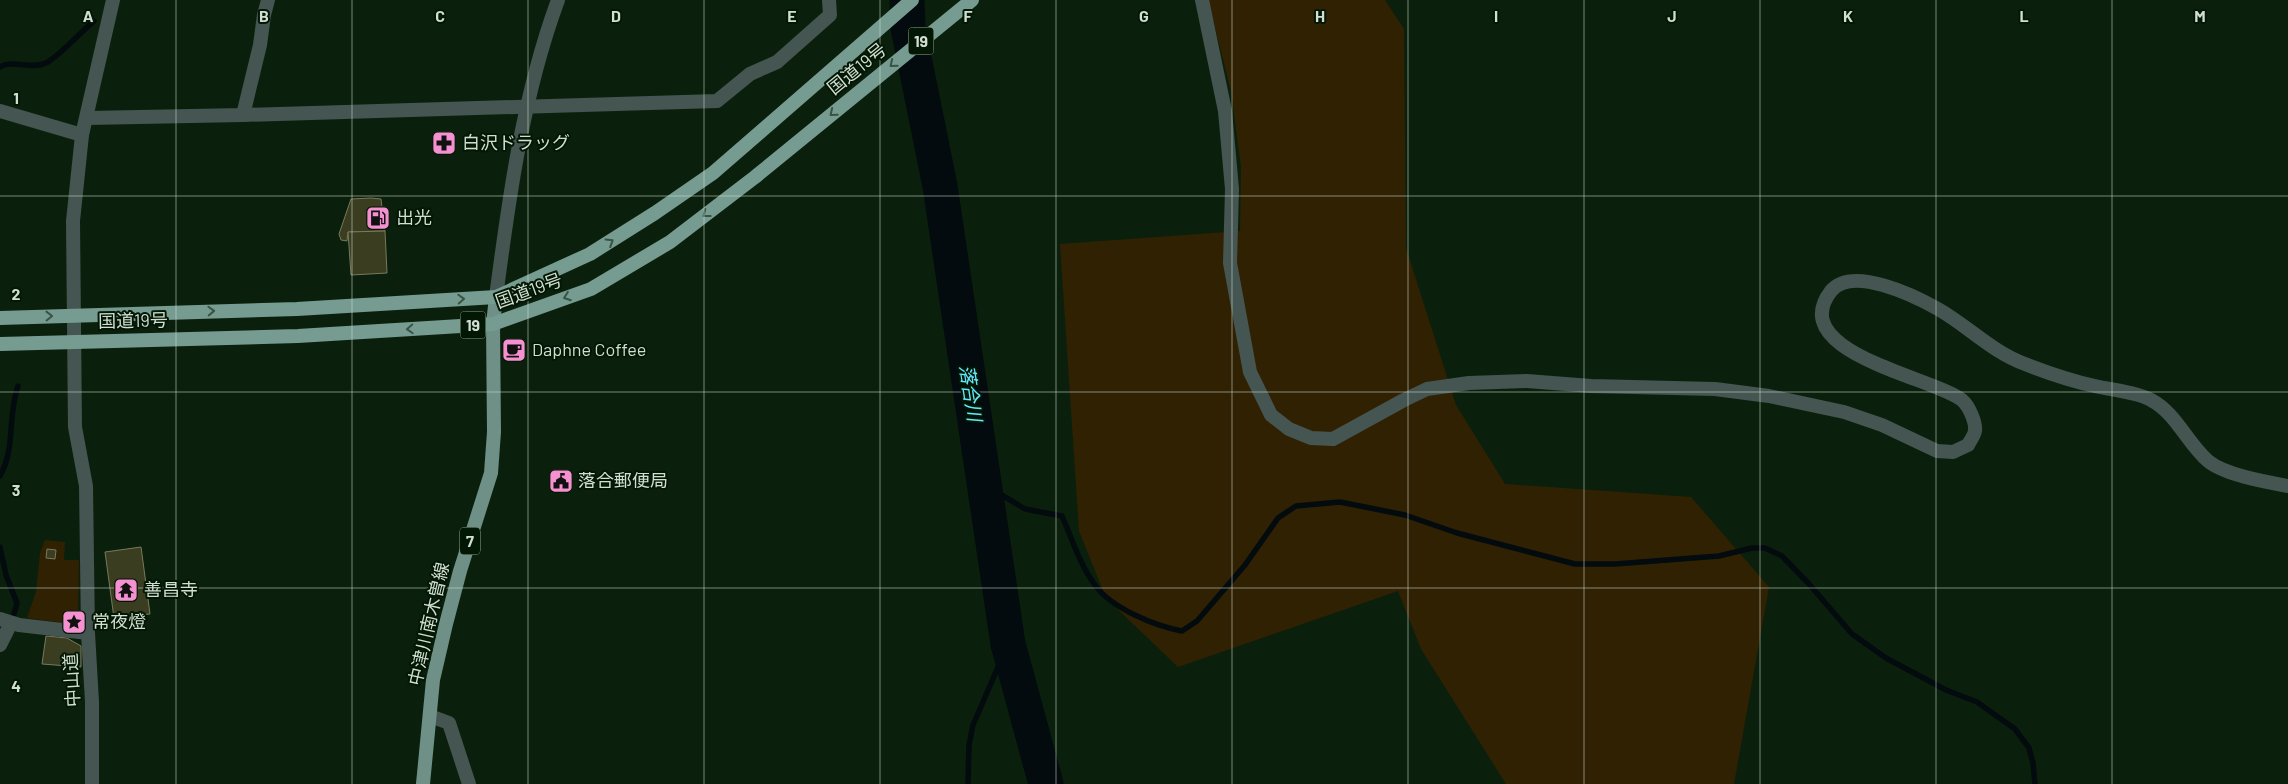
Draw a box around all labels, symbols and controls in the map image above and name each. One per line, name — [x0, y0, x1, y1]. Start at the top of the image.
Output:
text: A — [83, 6, 94, 25]
text: B — [259, 6, 269, 25]
text: C — [435, 6, 445, 25]
text: D — [611, 6, 621, 25]
text: E — [787, 6, 797, 25]
text: F — [964, 6, 973, 25]
text: G — [1139, 6, 1149, 25]
text: H — [1315, 6, 1325, 25]
text: I — [1494, 6, 1498, 25]
text: J — [1667, 6, 1677, 25]
text: K — [1843, 6, 1853, 25]
text: L — [2019, 6, 2029, 25]
text: M — [2194, 6, 2206, 25]
road number: 19 — [908, 27, 934, 54]
street label: 国道19号 — [822, 38, 890, 99]
one-way arrow — [890, 58, 899, 66]
text: 1 — [13, 88, 19, 107]
one-way arrow — [830, 107, 839, 115]
pharmacy icon: 白沢ドラッグ — [431, 130, 457, 156]
place label: 白沢ドラッグ — [462, 131, 570, 153]
fuel station icon: 出光 — [365, 205, 391, 231]
place label: 出光 — [396, 206, 432, 228]
one-way arrow — [703, 209, 712, 217]
one-way arrow — [605, 238, 614, 248]
street label: 国道19号 — [492, 268, 565, 312]
text: 2 — [12, 284, 21, 303]
one-way arrow — [564, 291, 572, 301]
one-way arrow — [457, 293, 465, 304]
one-way arrow — [207, 306, 215, 317]
street label: 国道19号 — [98, 308, 168, 332]
one-way arrow — [45, 311, 53, 322]
road number: 19 — [460, 312, 486, 338]
one-way arrow — [405, 324, 413, 335]
cafe icon: Daphne Coffee — [501, 337, 527, 363]
place label: Daphne Coffee — [532, 338, 646, 360]
water label: 落合川 — [956, 363, 988, 425]
public building icon: 落合郵便局 — [548, 468, 574, 494]
place label: 落合郵便局 — [578, 469, 668, 491]
text: 3 — [12, 480, 20, 499]
road number: 7 — [460, 528, 480, 554]
street label: 中津川南木曽線 — [403, 560, 453, 688]
temple icon: 善昌寺 — [113, 577, 139, 603]
place label: 善昌寺 — [144, 578, 198, 600]
place icon: 常夜燈 — [61, 609, 87, 635]
place label: 常夜燈 — [92, 610, 146, 632]
street label: 中山道 — [59, 653, 83, 708]
text: 4 — [11, 676, 21, 695]

